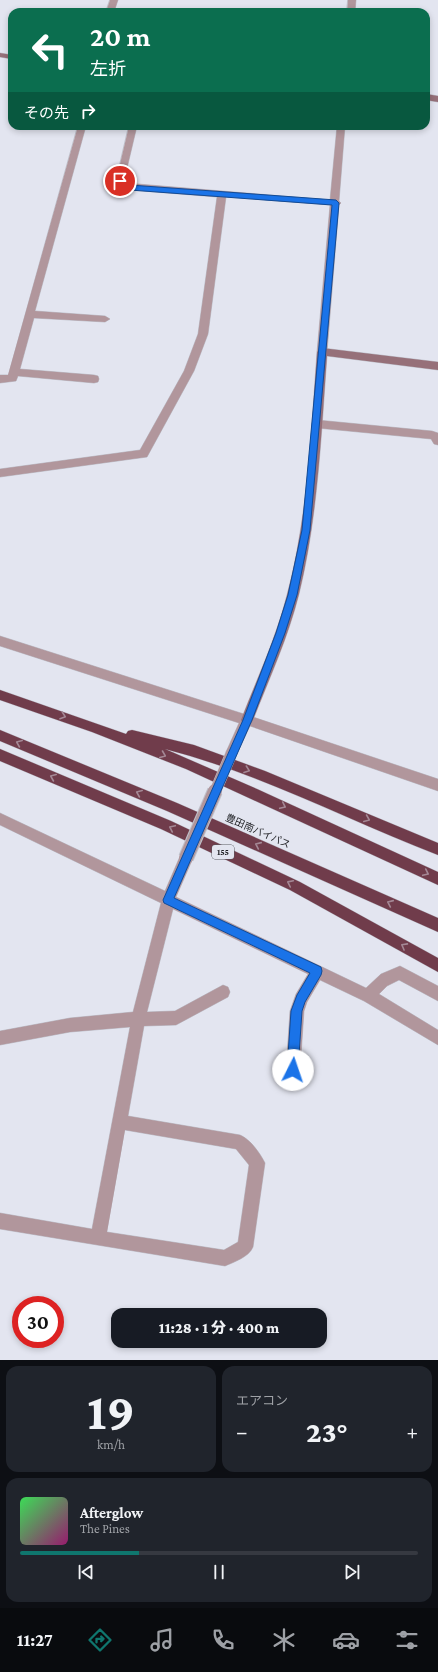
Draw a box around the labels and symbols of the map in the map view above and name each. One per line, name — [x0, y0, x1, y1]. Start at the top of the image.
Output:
pin — [103, 164, 137, 198]
one-way arrow — [60, 711, 67, 720]
one-way arrow — [16, 739, 23, 747]
one-way arrow — [160, 750, 167, 758]
one-way arrow — [243, 765, 250, 773]
one-way arrow — [49, 774, 57, 782]
one-way arrow — [135, 790, 143, 798]
one-way arrow — [278, 801, 286, 809]
street label: 豊田南バイパス — [224, 812, 292, 850]
one-way arrow — [362, 814, 370, 822]
one-way arrow — [169, 825, 177, 833]
one-way arrow — [255, 842, 262, 850]
road number: 155 — [212, 845, 234, 859]
one-way arrow — [421, 868, 429, 876]
one-way arrow — [287, 880, 294, 888]
one-way arrow — [386, 900, 394, 908]
one-way arrow — [401, 943, 408, 950]
position arrow — [272, 1049, 314, 1091]
speed limit sign: 30 — [12, 1296, 64, 1348]

